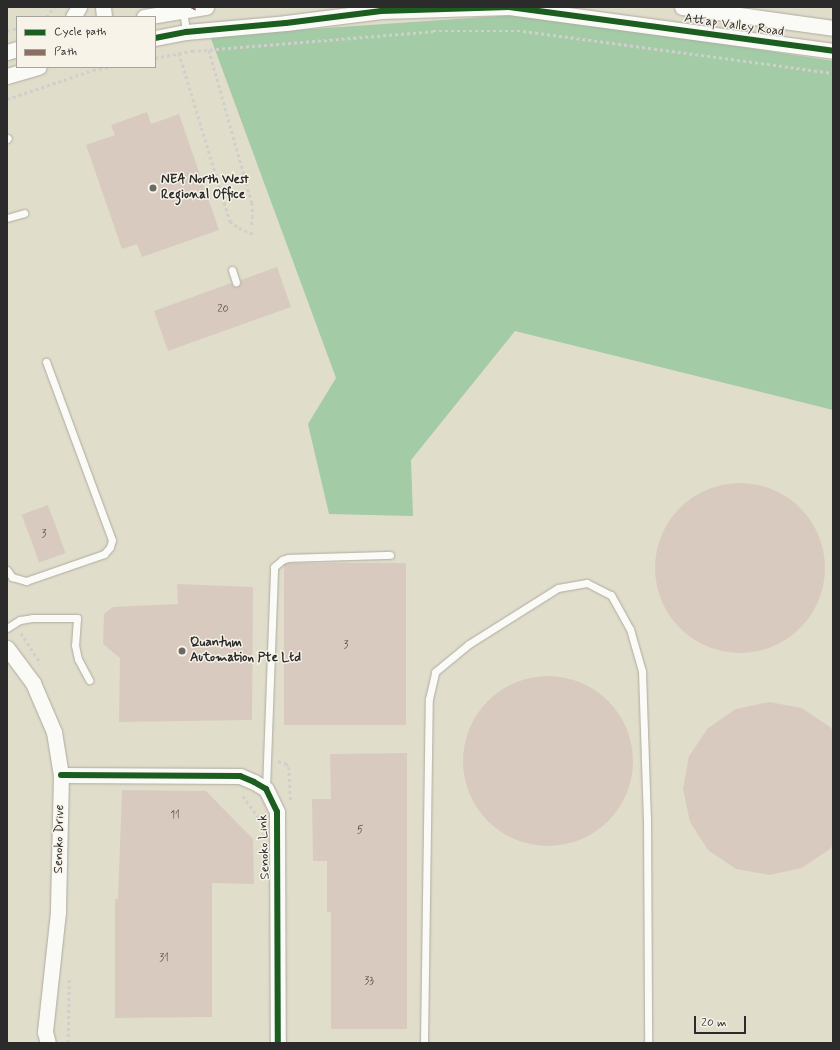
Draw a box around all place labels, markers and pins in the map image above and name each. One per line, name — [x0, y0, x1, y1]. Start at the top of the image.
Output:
place label: NEA North West Regional Office — [161, 173, 249, 204]
marker: NEA North West Regional Office — [148, 183, 158, 193]
place label: Quantum Automation Pte Ltd — [190, 636, 300, 667]
marker: Quantum Automation Pte Ltd — [177, 646, 187, 656]

